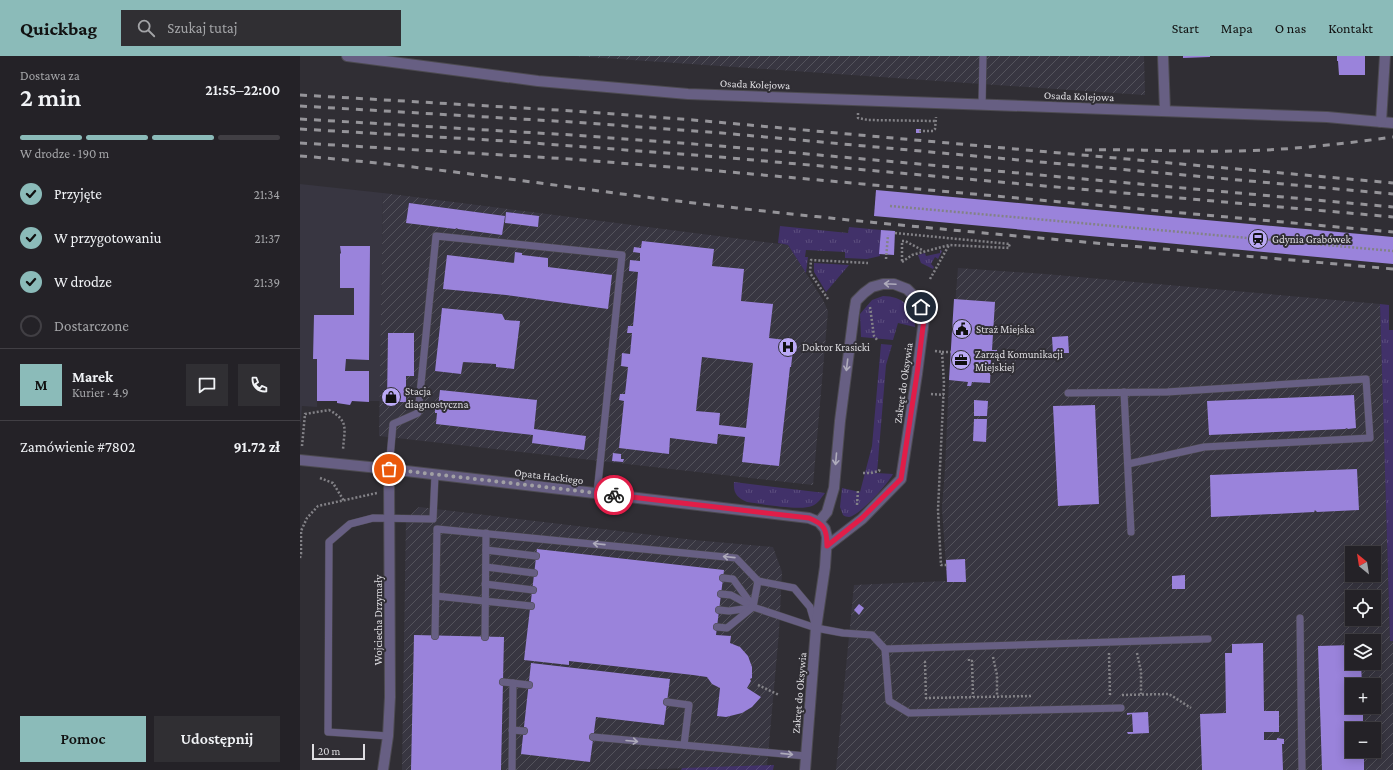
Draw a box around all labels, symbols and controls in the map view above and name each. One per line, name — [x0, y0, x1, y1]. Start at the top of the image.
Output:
search box — [121, 10, 401, 46]
icon: search — [135, 17, 157, 39]
text: Quickbag — [20, 18, 97, 39]
text: Szukaj tutaj — [167, 20, 237, 36]
text: Start — [1172, 20, 1199, 36]
text: Mapa — [1221, 20, 1253, 36]
text: O nas — [1275, 20, 1306, 36]
text: Kontakt — [1328, 20, 1373, 36]
text: Dostawa za — [20, 68, 80, 83]
street label: Osada Kolejowa — [720, 77, 790, 92]
text: 21:55–22:00 — [205, 82, 280, 98]
text: 2 min — [20, 83, 81, 112]
street label: Osada Kolejowa — [1044, 89, 1114, 104]
text: W drodze · 190 m — [20, 146, 109, 161]
icon: check — [20, 183, 42, 205]
text: Przyjęte — [54, 186, 102, 202]
text: 21:34 — [254, 187, 280, 202]
icon: check — [20, 227, 42, 249]
station icon: Gdynia Grabówek — [1247, 228, 1269, 250]
text: W przygotowaniu — [54, 230, 162, 246]
text: 21:37 — [254, 231, 280, 246]
place label: Gdynia Grabówek — [1272, 233, 1351, 246]
icon: check — [20, 271, 42, 293]
text: W drodze — [54, 274, 112, 290]
text: 21:39 — [254, 275, 280, 290]
one-way arrow — [884, 281, 897, 288]
pin — [904, 290, 938, 324]
icon: home — [910, 296, 932, 318]
text: Dostarczone — [54, 318, 129, 334]
public building icon: Straż Miejska — [951, 318, 973, 340]
place label: Straż Miejska — [976, 323, 1034, 336]
hospital icon: Doktor Krasicki — [777, 336, 799, 358]
place label: Doktor Krasicki — [802, 341, 870, 353]
street label: Zakręt do Oksywia — [891, 342, 916, 424]
place label: Zarząd Komunikacji Miejskiej — [975, 348, 1063, 374]
office icon: Zarząd Komunikacji Miejskiej — [950, 349, 972, 371]
one-way arrow — [843, 358, 851, 371]
button: chat — [186, 364, 228, 406]
button: phone — [238, 364, 280, 406]
text: Marek — [72, 369, 113, 385]
text: M — [34, 377, 48, 393]
text: Kurier · 4.9 — [72, 385, 129, 400]
place label: Stacja diagnostyczna — [405, 385, 469, 411]
shop icon: Stacja diagnostyczna — [380, 386, 402, 408]
text: Zamówienie #7802 — [20, 439, 135, 455]
text: 91.72 zł — [233, 439, 280, 455]
pin — [372, 452, 406, 486]
one-way arrow — [833, 453, 840, 466]
icon: bag — [378, 458, 400, 480]
street label: Opata Hackiego — [514, 466, 585, 487]
courier — [594, 475, 634, 515]
icon: bike — [603, 484, 625, 506]
one-way arrow — [593, 540, 606, 548]
north arrow — [1345, 546, 1381, 582]
map controls — [1345, 546, 1381, 758]
one-way arrow — [723, 553, 736, 561]
street label: Wojciecha Drzymały — [372, 574, 385, 665]
button: locate — [1345, 590, 1381, 626]
button: layers — [1345, 634, 1381, 670]
street label: Zakręt do Oksywia — [789, 652, 810, 734]
button: + — [1345, 678, 1381, 714]
button: Pomoc — [20, 716, 146, 762]
button: Udostępnij — [154, 716, 280, 762]
button: − — [1345, 722, 1381, 758]
one-way arrow — [625, 737, 638, 744]
scale bar — [312, 742, 365, 761]
text: 20 m — [318, 745, 340, 757]
one-way arrow — [780, 750, 793, 758]

